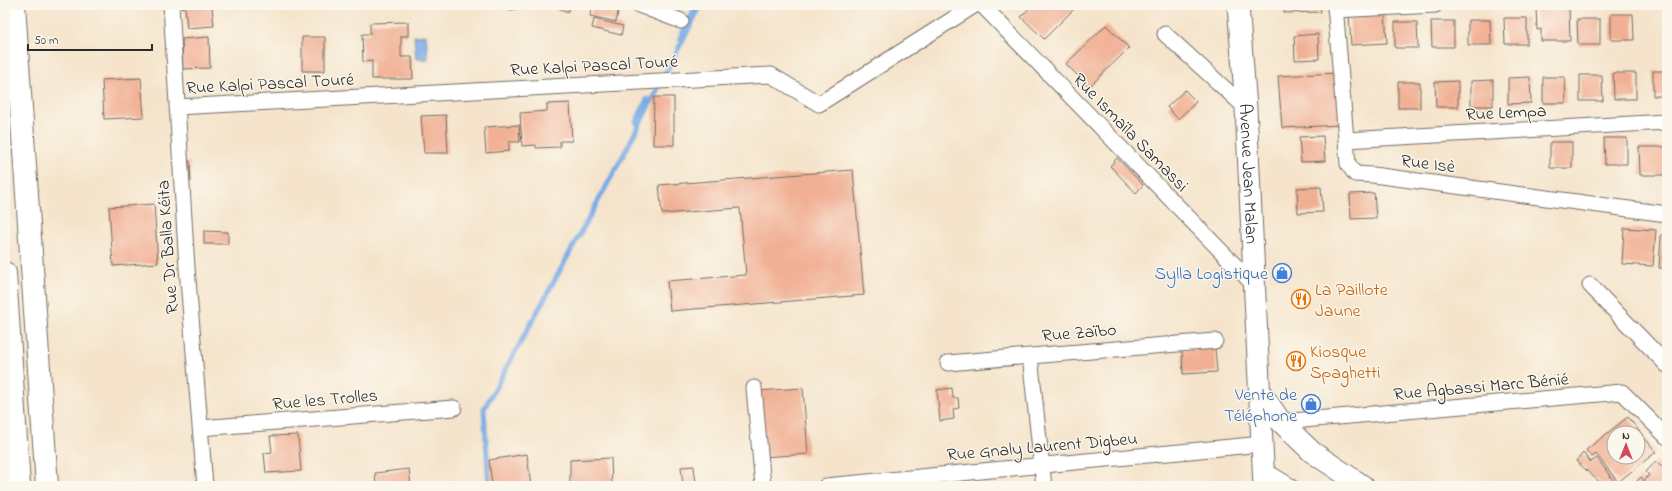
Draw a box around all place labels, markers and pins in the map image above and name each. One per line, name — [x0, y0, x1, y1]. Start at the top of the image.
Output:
place label: Sylla Logistique — [1155, 262, 1269, 289]
shop icon: Sylla Logistique — [1271, 262, 1293, 284]
place label: La Paillote Jaune — [1315, 278, 1389, 325]
restaurant icon: La Paillote Jaune — [1290, 288, 1312, 310]
place label: Kiosque Spaghetti — [1310, 340, 1380, 388]
restaurant icon: Kiosque Spaghetti — [1285, 350, 1307, 372]
place label: Vente de Téléphone — [1224, 383, 1298, 430]
shop icon: Vente de Téléphone — [1300, 393, 1322, 415]

